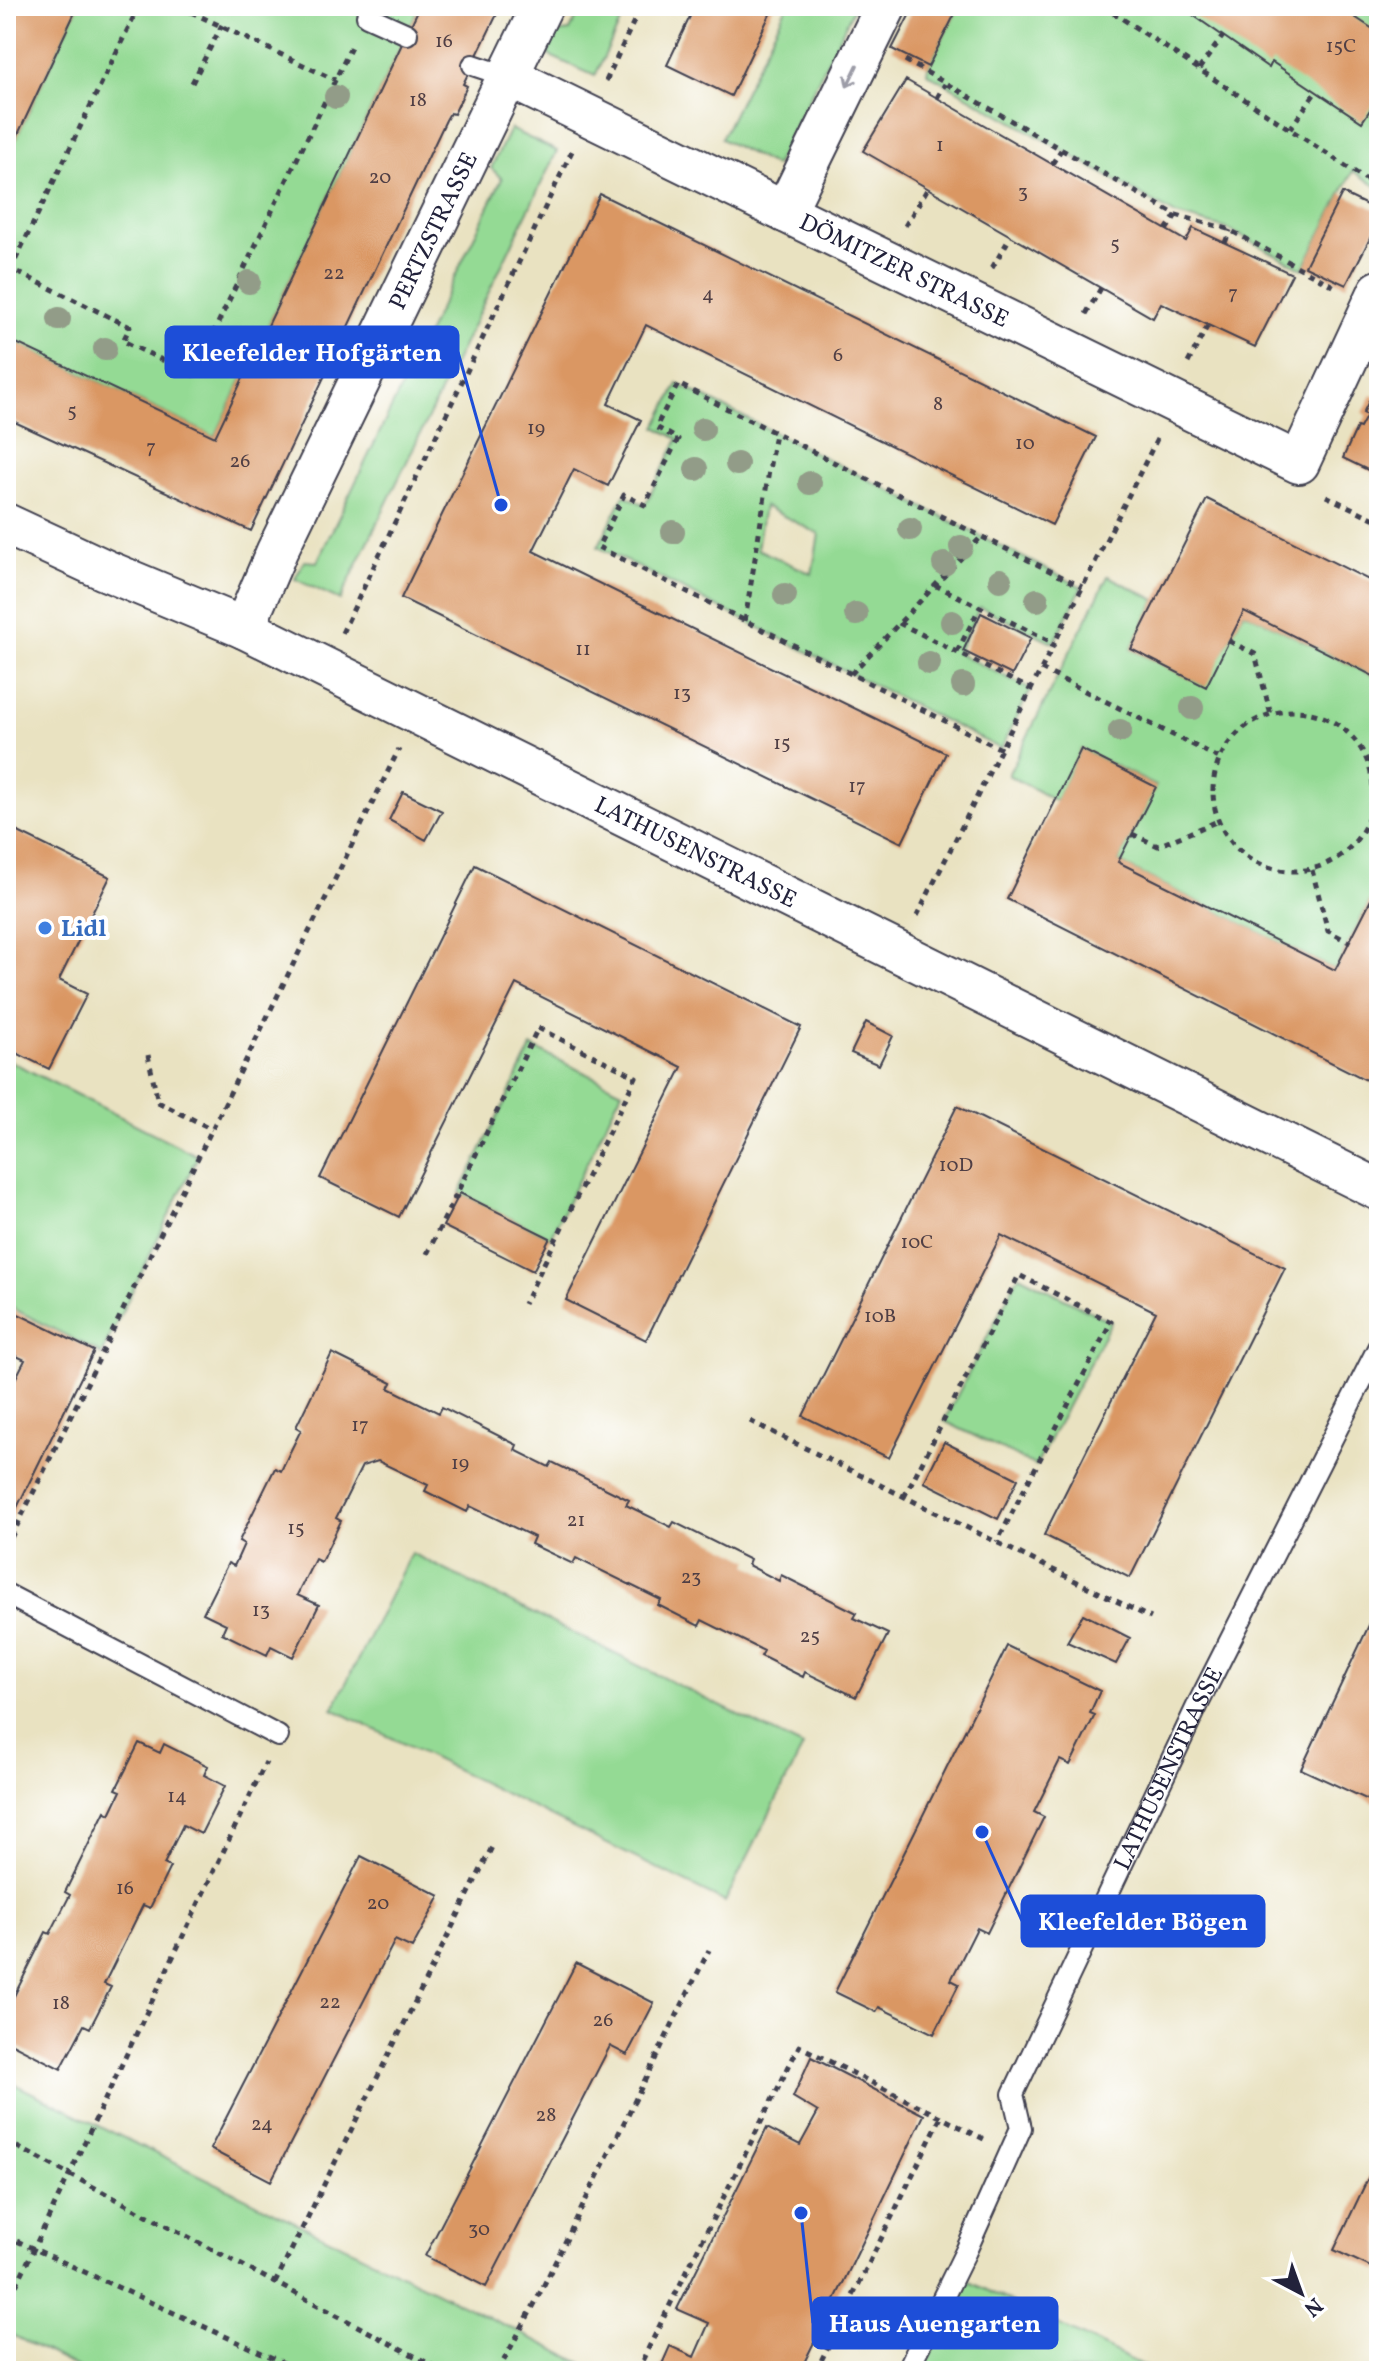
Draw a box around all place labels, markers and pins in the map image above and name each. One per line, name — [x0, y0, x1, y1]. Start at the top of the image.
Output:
callout: Kleefelder Hofgärten — [166, 327, 458, 377]
place label: Lidl — [61, 913, 106, 947]
marker: Lidl — [36, 919, 54, 937]
callout: Kleefelder Bögen — [1022, 1896, 1264, 1946]
callout: Haus Auengarten — [813, 2298, 1057, 2348]

